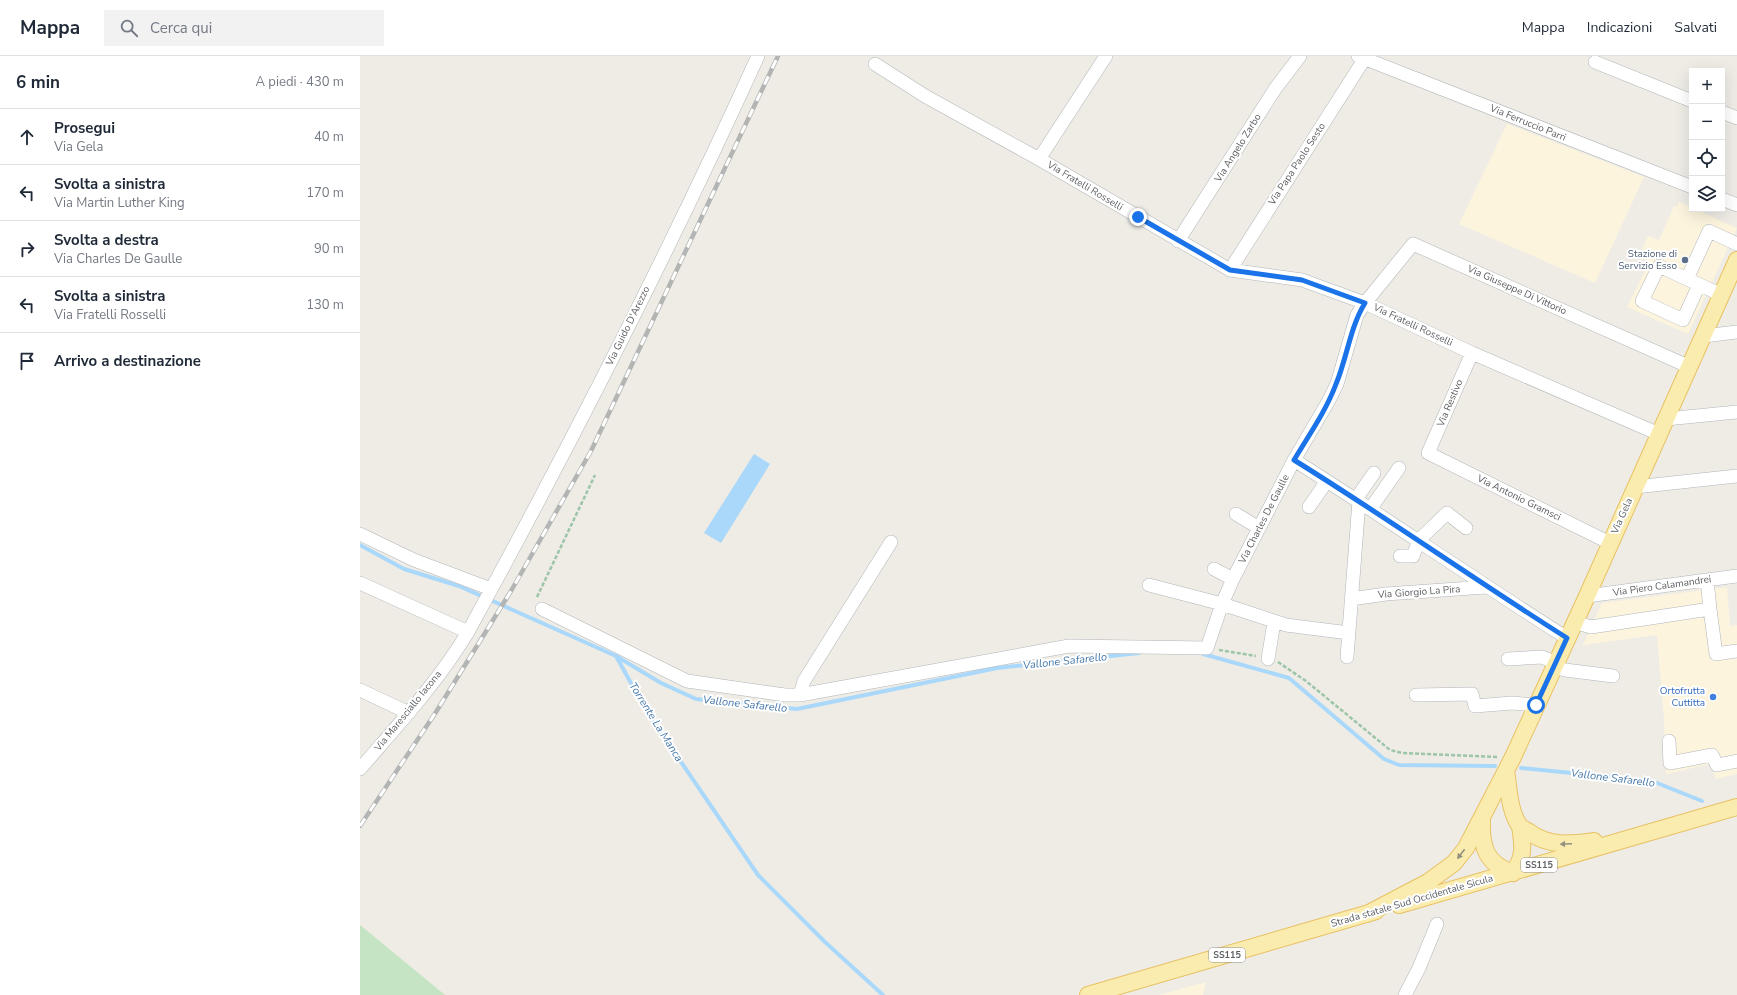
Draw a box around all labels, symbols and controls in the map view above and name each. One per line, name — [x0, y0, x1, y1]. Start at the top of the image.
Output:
search box — [104, 10, 384, 46]
text: Mappa — [20, 15, 80, 41]
icon: search — [118, 17, 140, 39]
text: Cerca qui — [150, 18, 212, 38]
text: Mappa — [1522, 18, 1565, 37]
text: Indicazioni — [1587, 18, 1652, 37]
text: Salvati — [1674, 18, 1717, 37]
map controls — [1689, 68, 1725, 212]
button: + — [1689, 68, 1725, 104]
text: 6 min — [16, 71, 60, 94]
text: A piedi · 430 m — [256, 73, 344, 91]
street label: Via Ferruccio Parri — [1487, 101, 1568, 145]
button: − — [1689, 104, 1725, 140]
street label: Via Angelo Zarbo — [1211, 111, 1265, 186]
text: Prosegui — [54, 118, 115, 138]
street label: Via Papa Paolo Sesto — [1265, 120, 1329, 209]
icon: ahead — [16, 126, 38, 148]
text: 40 m — [314, 128, 344, 146]
text: Via Gela — [54, 138, 103, 156]
button: locate — [1689, 140, 1725, 176]
street label: Via Fratelli Rosselli — [1044, 157, 1126, 214]
text: Svolta a sinistra — [54, 174, 165, 194]
button: layers — [1689, 176, 1725, 212]
icon: left — [16, 182, 38, 204]
text: 170 m — [306, 184, 344, 202]
text: Via Martin Luther King — [54, 194, 185, 212]
route end — [1129, 208, 1147, 226]
text: Svolta a destra — [54, 230, 159, 250]
icon: right — [16, 238, 38, 260]
text: 90 m — [314, 240, 344, 258]
place label: Stazione di Servizio Esso — [1618, 247, 1677, 273]
text: Via Charles De Gaulle — [54, 250, 182, 268]
marker: Stazione di Servizio Esso — [1680, 255, 1690, 265]
street label: Via Giuseppe Di Vittorio — [1464, 261, 1569, 318]
street label: Via Guido D'Arezzo — [602, 284, 653, 369]
text: Svolta a sinistra — [54, 286, 165, 306]
icon: left — [16, 294, 38, 316]
text: 130 m — [306, 296, 344, 314]
street label: Via Fratelli Rosselli — [1370, 300, 1455, 350]
text: Via Fratelli Rosselli — [54, 306, 166, 324]
icon: arrive — [16, 350, 38, 372]
text: Arrivo a destinazione — [54, 351, 201, 371]
street label: Via Restivo — [1433, 377, 1466, 430]
street label: Via Antonio Gramsci — [1474, 471, 1563, 524]
street label: Via Charles De Gaulle — [1235, 472, 1293, 567]
street label: Via Gela — [1607, 496, 1636, 537]
street label: Via Piero Calamandrei — [1611, 572, 1712, 600]
street label: Via Giorgio La Pira — [1376, 582, 1461, 602]
water label: Vallone Safarello — [1022, 649, 1108, 673]
street label: Via Maresciallo Iacona — [371, 668, 445, 755]
water label: Torrente La Manca — [625, 679, 687, 765]
place label: Ortofrutta Cuttitta — [1660, 684, 1705, 710]
water label: Vallone Safarello — [702, 692, 788, 716]
marker: Ortofrutta Cuttitta — [1708, 692, 1718, 702]
route start — [1527, 696, 1545, 714]
water label: Vallone Safarello — [1570, 765, 1656, 791]
one-way arrow — [1560, 840, 1572, 847]
one-way arrow — [1457, 849, 1465, 860]
road number: SS115 — [1521, 858, 1557, 872]
street label: Strada statale Sud Occidentale Sicula — [1329, 871, 1495, 931]
road number: SS115 — [1209, 948, 1245, 962]

